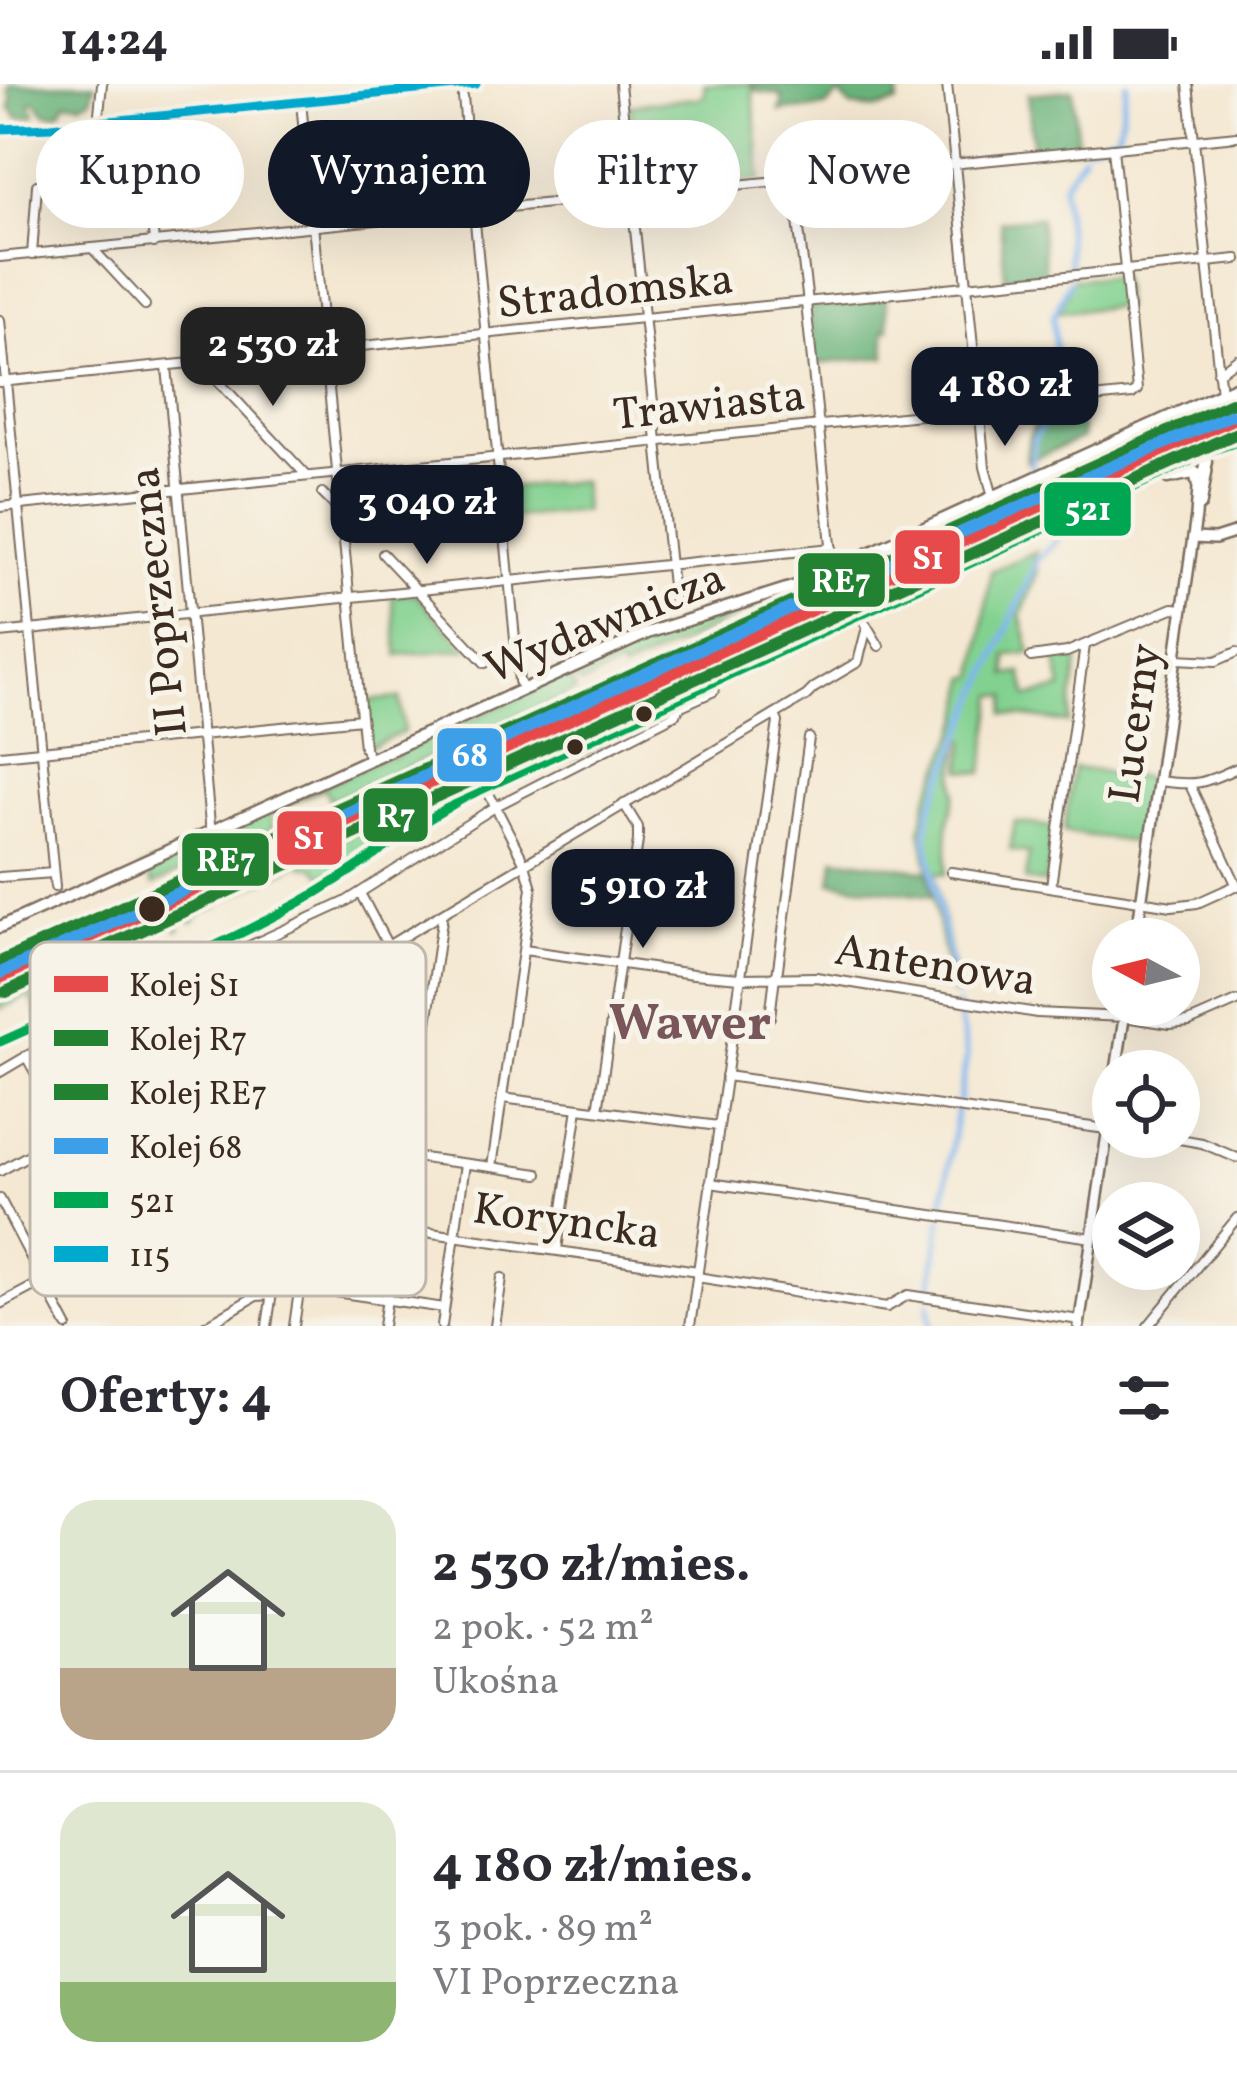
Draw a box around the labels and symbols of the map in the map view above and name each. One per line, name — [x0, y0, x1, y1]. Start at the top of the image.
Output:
street label: Stradomska — [494, 250, 737, 337]
pin: 2 530 zł — [149, 307, 397, 409]
pin: 4 180 zł — [881, 347, 1129, 449]
street label: Trawiasta — [610, 366, 809, 449]
street label: II Poprzeczna — [115, 464, 206, 739]
pin: 3 040 zł — [303, 465, 551, 567]
line badge: 521 — [1042, 480, 1133, 538]
text: 521 — [1065, 489, 1111, 535]
line badge: S1 — [893, 528, 962, 586]
text: S1 — [912, 538, 944, 584]
street label: Wydawnicza — [476, 548, 735, 702]
line badge: RE7 — [796, 551, 887, 609]
text: RE7 — [811, 561, 871, 607]
street label: Lucerny — [1095, 640, 1180, 807]
unlabelled marker — [633, 703, 655, 725]
line badge: 68 — [435, 726, 504, 784]
text: 68 — [452, 735, 488, 781]
unlabelled marker — [564, 736, 586, 758]
line badge: R7 — [361, 786, 430, 844]
text: R7 — [377, 796, 415, 842]
line badge: S1 — [275, 809, 344, 867]
text: S1 — [293, 818, 325, 864]
line badge: RE7 — [180, 831, 271, 888]
text: RE7 — [196, 840, 256, 886]
pin: 5 910 zł — [519, 849, 767, 951]
unlabelled marker — [136, 893, 168, 925]
north arrow — [1092, 918, 1200, 1026]
street label: Antenowa — [830, 920, 1040, 1014]
legend — [30, 942, 426, 1296]
text: Kolej S1 — [129, 965, 240, 1011]
district label: Wawer — [609, 990, 771, 1061]
text: Kolej R7 — [129, 1019, 247, 1065]
text: Kolej RE7 — [129, 1073, 267, 1119]
text: Kolej 68 — [129, 1127, 242, 1173]
street label: Koryncka — [469, 1179, 664, 1268]
text: 521 — [129, 1181, 175, 1227]
text: 115 — [129, 1235, 170, 1281]

